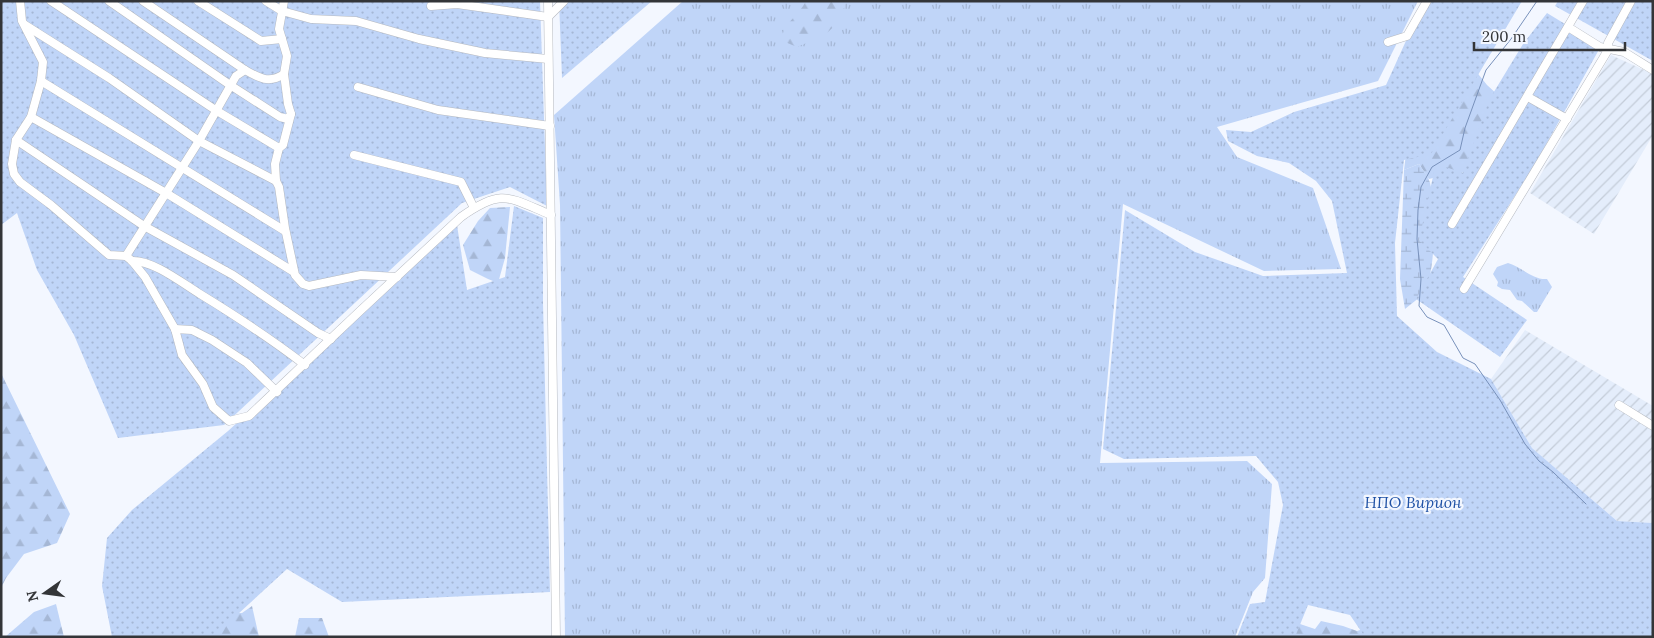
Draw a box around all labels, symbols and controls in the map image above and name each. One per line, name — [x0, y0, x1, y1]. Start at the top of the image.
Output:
scale bar — [1474, 20, 1625, 52]
text: 200 m — [1482, 27, 1526, 46]
park label: НПО Вирион — [1364, 492, 1462, 512]
north arrow — [20, 568, 70, 618]
text: N — [22, 589, 42, 604]

